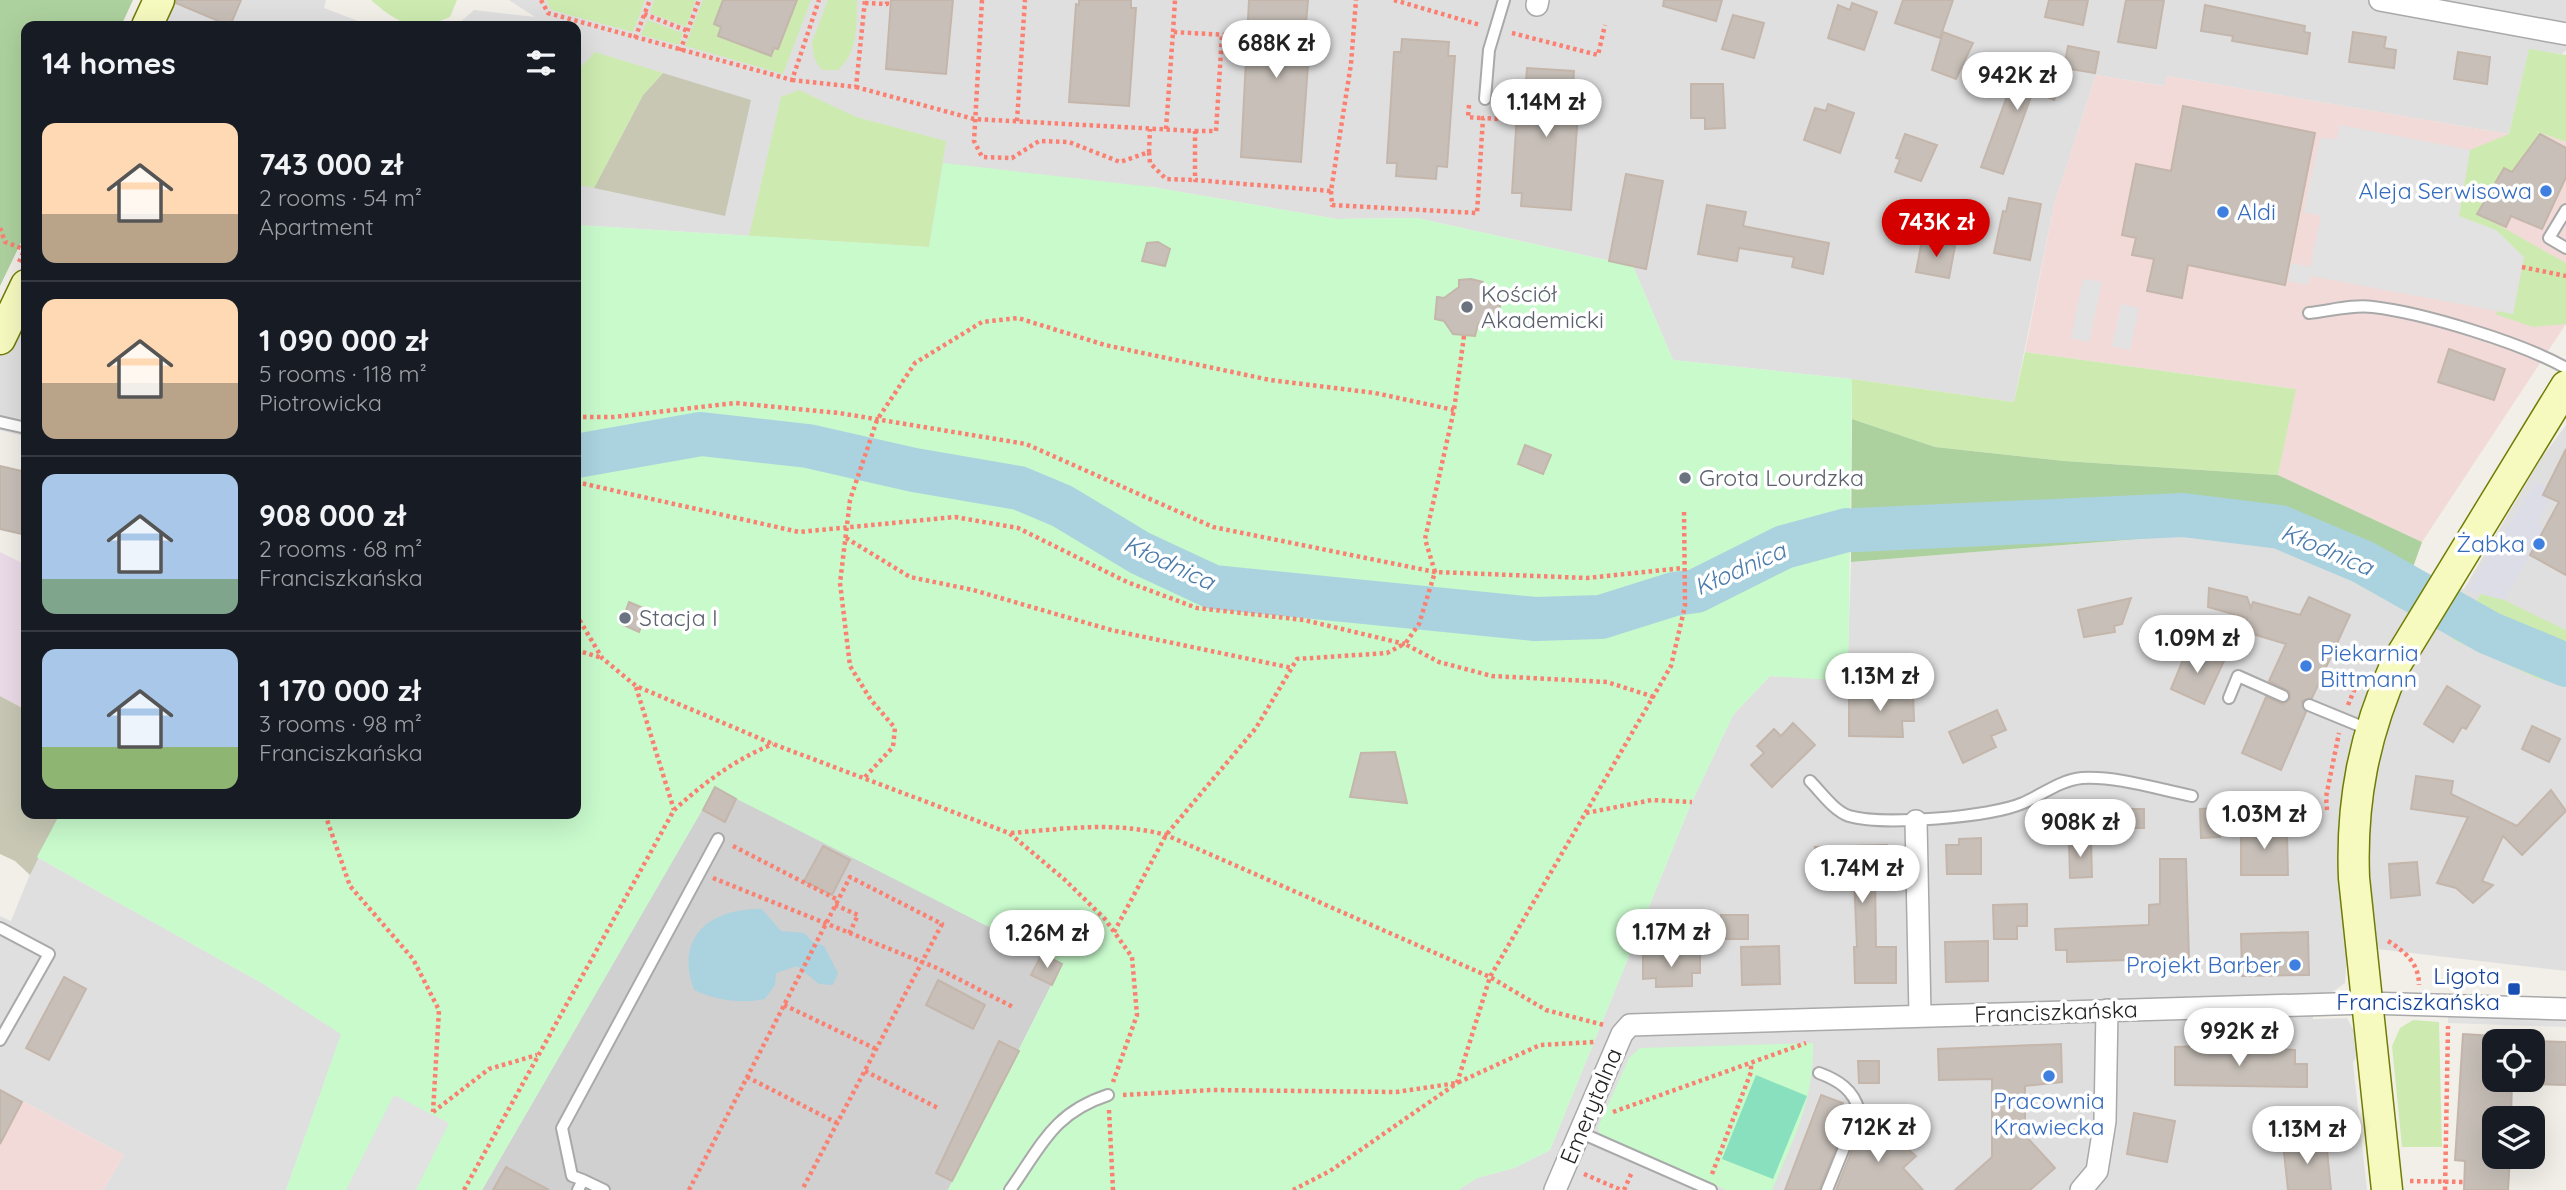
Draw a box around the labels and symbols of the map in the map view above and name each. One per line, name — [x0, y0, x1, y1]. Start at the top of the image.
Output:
pin: 688K zł — [1211, 20, 1341, 80]
pin: 942K zł — [1952, 52, 2082, 112]
pin: 1.14M zł — [1474, 80, 1618, 139]
place label: Aleja Serwisowa — [2358, 176, 2532, 205]
marker: Aleja Serwisowa — [2538, 183, 2554, 199]
place label: Aldi — [2237, 197, 2276, 226]
pin: 743K zł — [1871, 200, 2001, 259]
marker: Aldi — [2215, 204, 2231, 220]
place label: Kościół Akademicki — [1481, 279, 1604, 334]
marker: Kościół Akademicki — [1459, 299, 1475, 315]
place label: Grota Lourdzka — [1699, 463, 1864, 492]
marker: Grota Lourdzka — [1677, 470, 1693, 486]
water label: Kłodnica — [2277, 516, 2379, 582]
water label: Kłodnica — [1119, 528, 1221, 597]
place label: Żabka — [2456, 529, 2525, 558]
water label: Kłodnica — [1689, 534, 1791, 601]
marker: Żabka — [2531, 536, 2547, 552]
place label: Stacja I — [639, 603, 718, 632]
marker: Stacja I — [617, 610, 633, 626]
pin: 1.09M zł — [2125, 616, 2269, 675]
place label: Piekarnia Bittmann — [2320, 638, 2419, 693]
pin: 1.13M zł — [1808, 654, 1952, 713]
marker: Piekarnia Bittmann — [2298, 658, 2314, 674]
pin: 1.03M zł — [2192, 792, 2336, 851]
pin: 908K zł — [2015, 800, 2145, 859]
pin: 1.74M zł — [1790, 846, 1934, 905]
pin: 1.17M zł — [1599, 909, 1743, 969]
pin: 1.26M zł — [975, 911, 1119, 970]
place label: Projekt Barber — [2126, 950, 2281, 979]
marker: Projekt Barber — [2287, 957, 2303, 973]
place label: Ligota Franciszkańska — [2336, 961, 2500, 1016]
marker: Ligota Franciszkańska — [2506, 981, 2522, 997]
street label: Franciszkańska — [1974, 994, 2138, 1029]
pin: 992K zł — [2174, 1009, 2304, 1068]
street label: Emerytalna — [1553, 1043, 1628, 1168]
marker: Pracownia Krawiecka — [2041, 1068, 2057, 1084]
place label: Pracownia Krawiecka — [1993, 1086, 2105, 1141]
pin: 712K zł — [1813, 1104, 1943, 1164]
pin: 1.13M zł — [2235, 1106, 2379, 1166]

